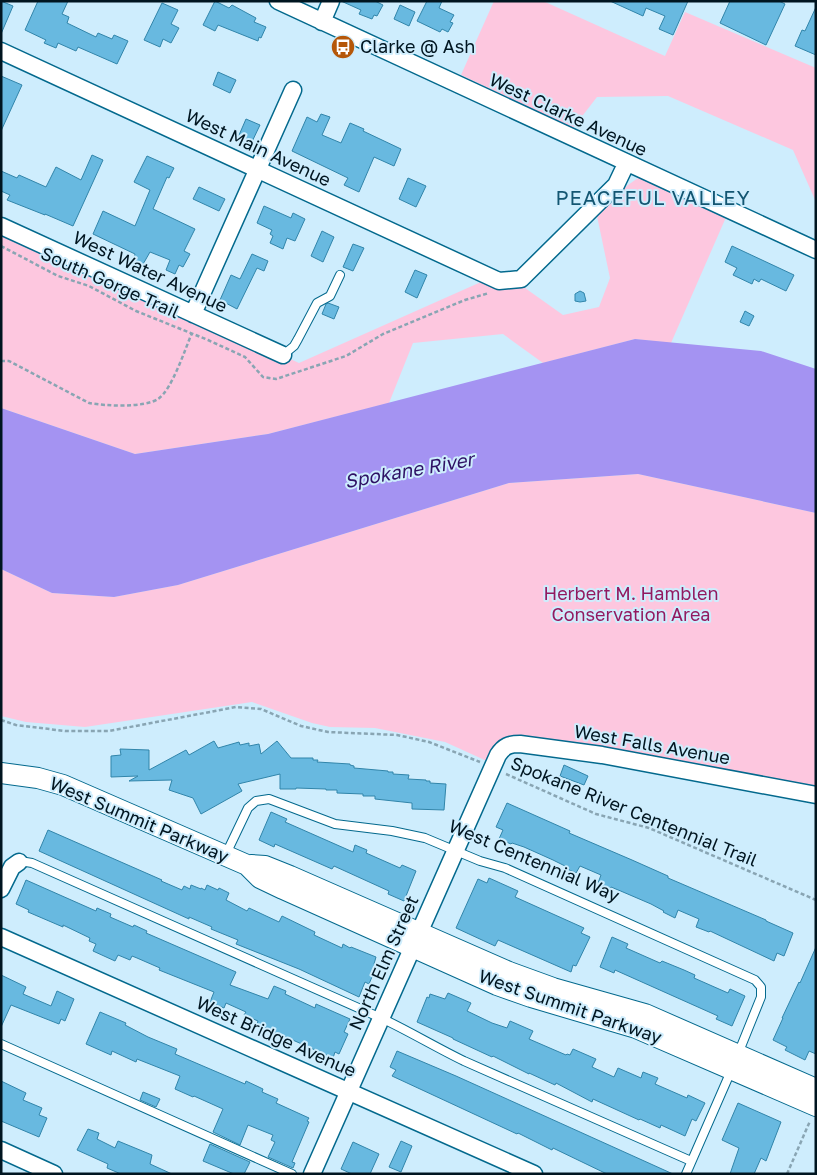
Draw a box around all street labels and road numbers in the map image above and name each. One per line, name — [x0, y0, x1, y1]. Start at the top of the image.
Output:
street label: West Clarke Avenue — [486, 68, 651, 160]
street label: West Main Avenue — [182, 104, 335, 190]
street label: West Water Avenue — [70, 226, 231, 316]
street label: South Gorge Trail — [38, 242, 183, 323]
street label: West Falls Avenue — [573, 719, 732, 769]
street label: Spokane River Centennial Trail — [508, 751, 761, 871]
street label: West Summit Parkway — [47, 771, 232, 867]
street label: West Centennial Way — [446, 814, 623, 906]
street label: North Elm Street — [344, 892, 423, 1033]
street label: West Summit Parkway — [476, 964, 665, 1048]
street label: West Bridge Avenue — [193, 991, 360, 1081]

